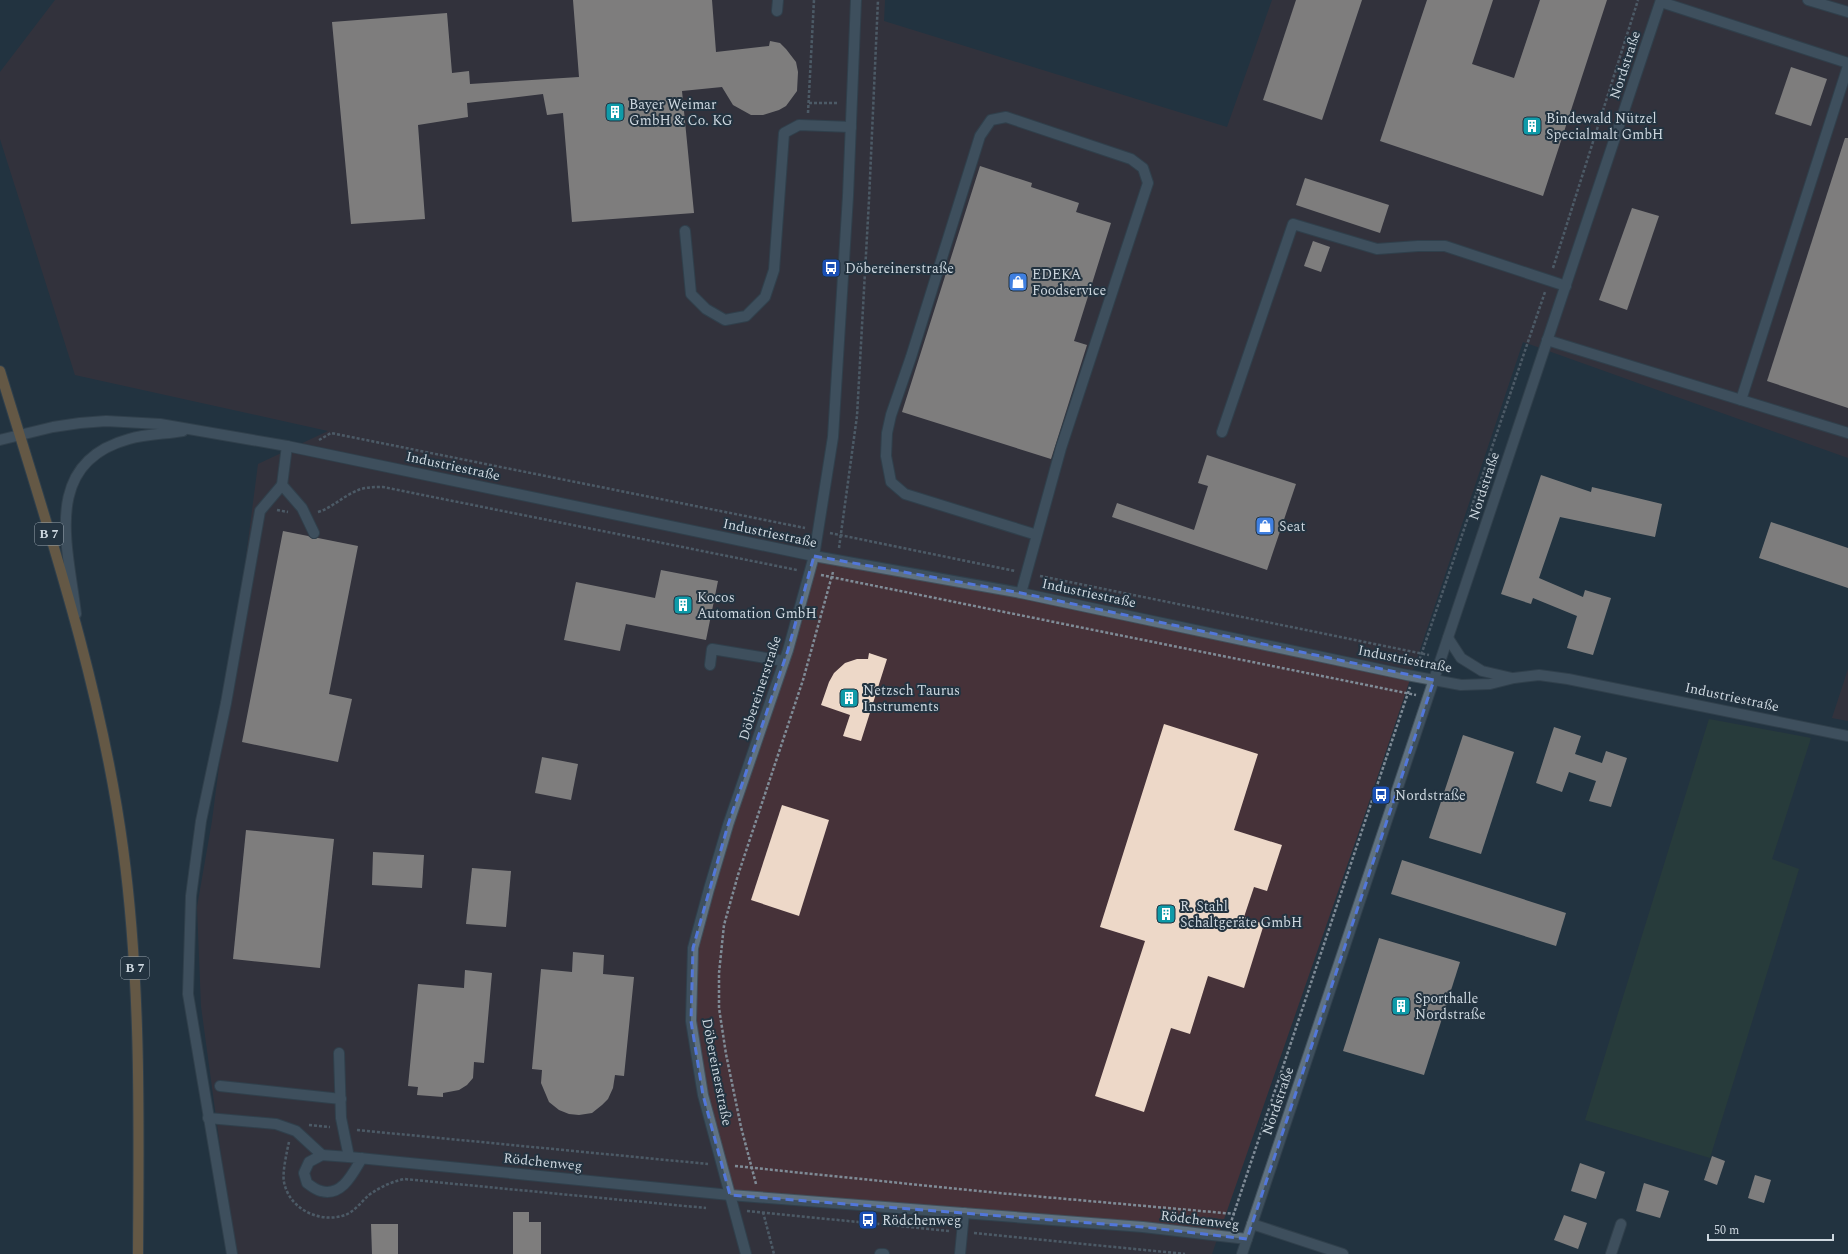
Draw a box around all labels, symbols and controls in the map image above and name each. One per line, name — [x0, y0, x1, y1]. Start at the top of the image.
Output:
street label: Nordstraße — [1604, 28, 1646, 102]
place label: Bayer Weimar GmbH & Co. KG — [629, 94, 733, 131]
building icon: Bayer Weimar GmbH & Co. KG — [604, 101, 626, 123]
place label: Bindewald Nützel Specialmalt GmbH — [1546, 108, 1663, 145]
building icon: Bindewald Nützel Specialmalt GmbH — [1521, 115, 1543, 137]
bus stop icon: Döbereinerstraße — [820, 257, 842, 279]
place label: Döbereinerstraße — [845, 258, 954, 279]
place label: EDEKA Foodservice — [1032, 264, 1106, 301]
shop icon: EDEKA Foodservice — [1007, 271, 1029, 293]
street label: Industriestraße — [404, 446, 502, 486]
street label: Nordstraße — [1463, 449, 1505, 523]
street label: Industriestraße — [721, 513, 819, 553]
shop icon: Seat — [1254, 515, 1276, 537]
place label: Seat — [1279, 516, 1305, 537]
road number: B 7 — [35, 523, 63, 545]
street label: Industriestraße — [1040, 573, 1138, 613]
place label: Kocos Automation GmbH — [697, 587, 817, 624]
building icon: Kocos Automation GmbH — [672, 594, 694, 616]
street label: Döbereinerstraße — [733, 633, 787, 743]
street label: Industriestraße — [1356, 640, 1454, 678]
street label: Industriestraße — [1683, 677, 1781, 717]
place label: Netzsch Taurus Instruments — [863, 680, 960, 717]
building icon: Netzsch Taurus Instruments — [838, 687, 860, 709]
bus stop icon: Nordstraße — [1370, 784, 1392, 806]
place label: Nordstraße — [1395, 785, 1466, 806]
place label: R. Stahl Schaltgeräte GmbH — [1180, 896, 1302, 933]
building icon: R. Stahl Schaltgeräte GmbH — [1155, 903, 1177, 925]
road number: B 7 — [121, 957, 149, 979]
place label: Sporthalle Nordstraße — [1415, 988, 1486, 1025]
building icon: Sporthalle Nordstraße — [1390, 995, 1412, 1017]
street label: Döbereinerstraße — [696, 1016, 738, 1128]
street label: Nordstraße — [1257, 1064, 1300, 1138]
street label: Rödchenweg — [502, 1147, 584, 1177]
street label: Rödchenweg — [1159, 1205, 1241, 1235]
bus stop icon: Rödchenweg — [857, 1209, 879, 1231]
place label: Rödchenweg — [882, 1210, 961, 1231]
scale bar — [1708, 1216, 1833, 1242]
text: 50 m — [1714, 1221, 1739, 1240]

